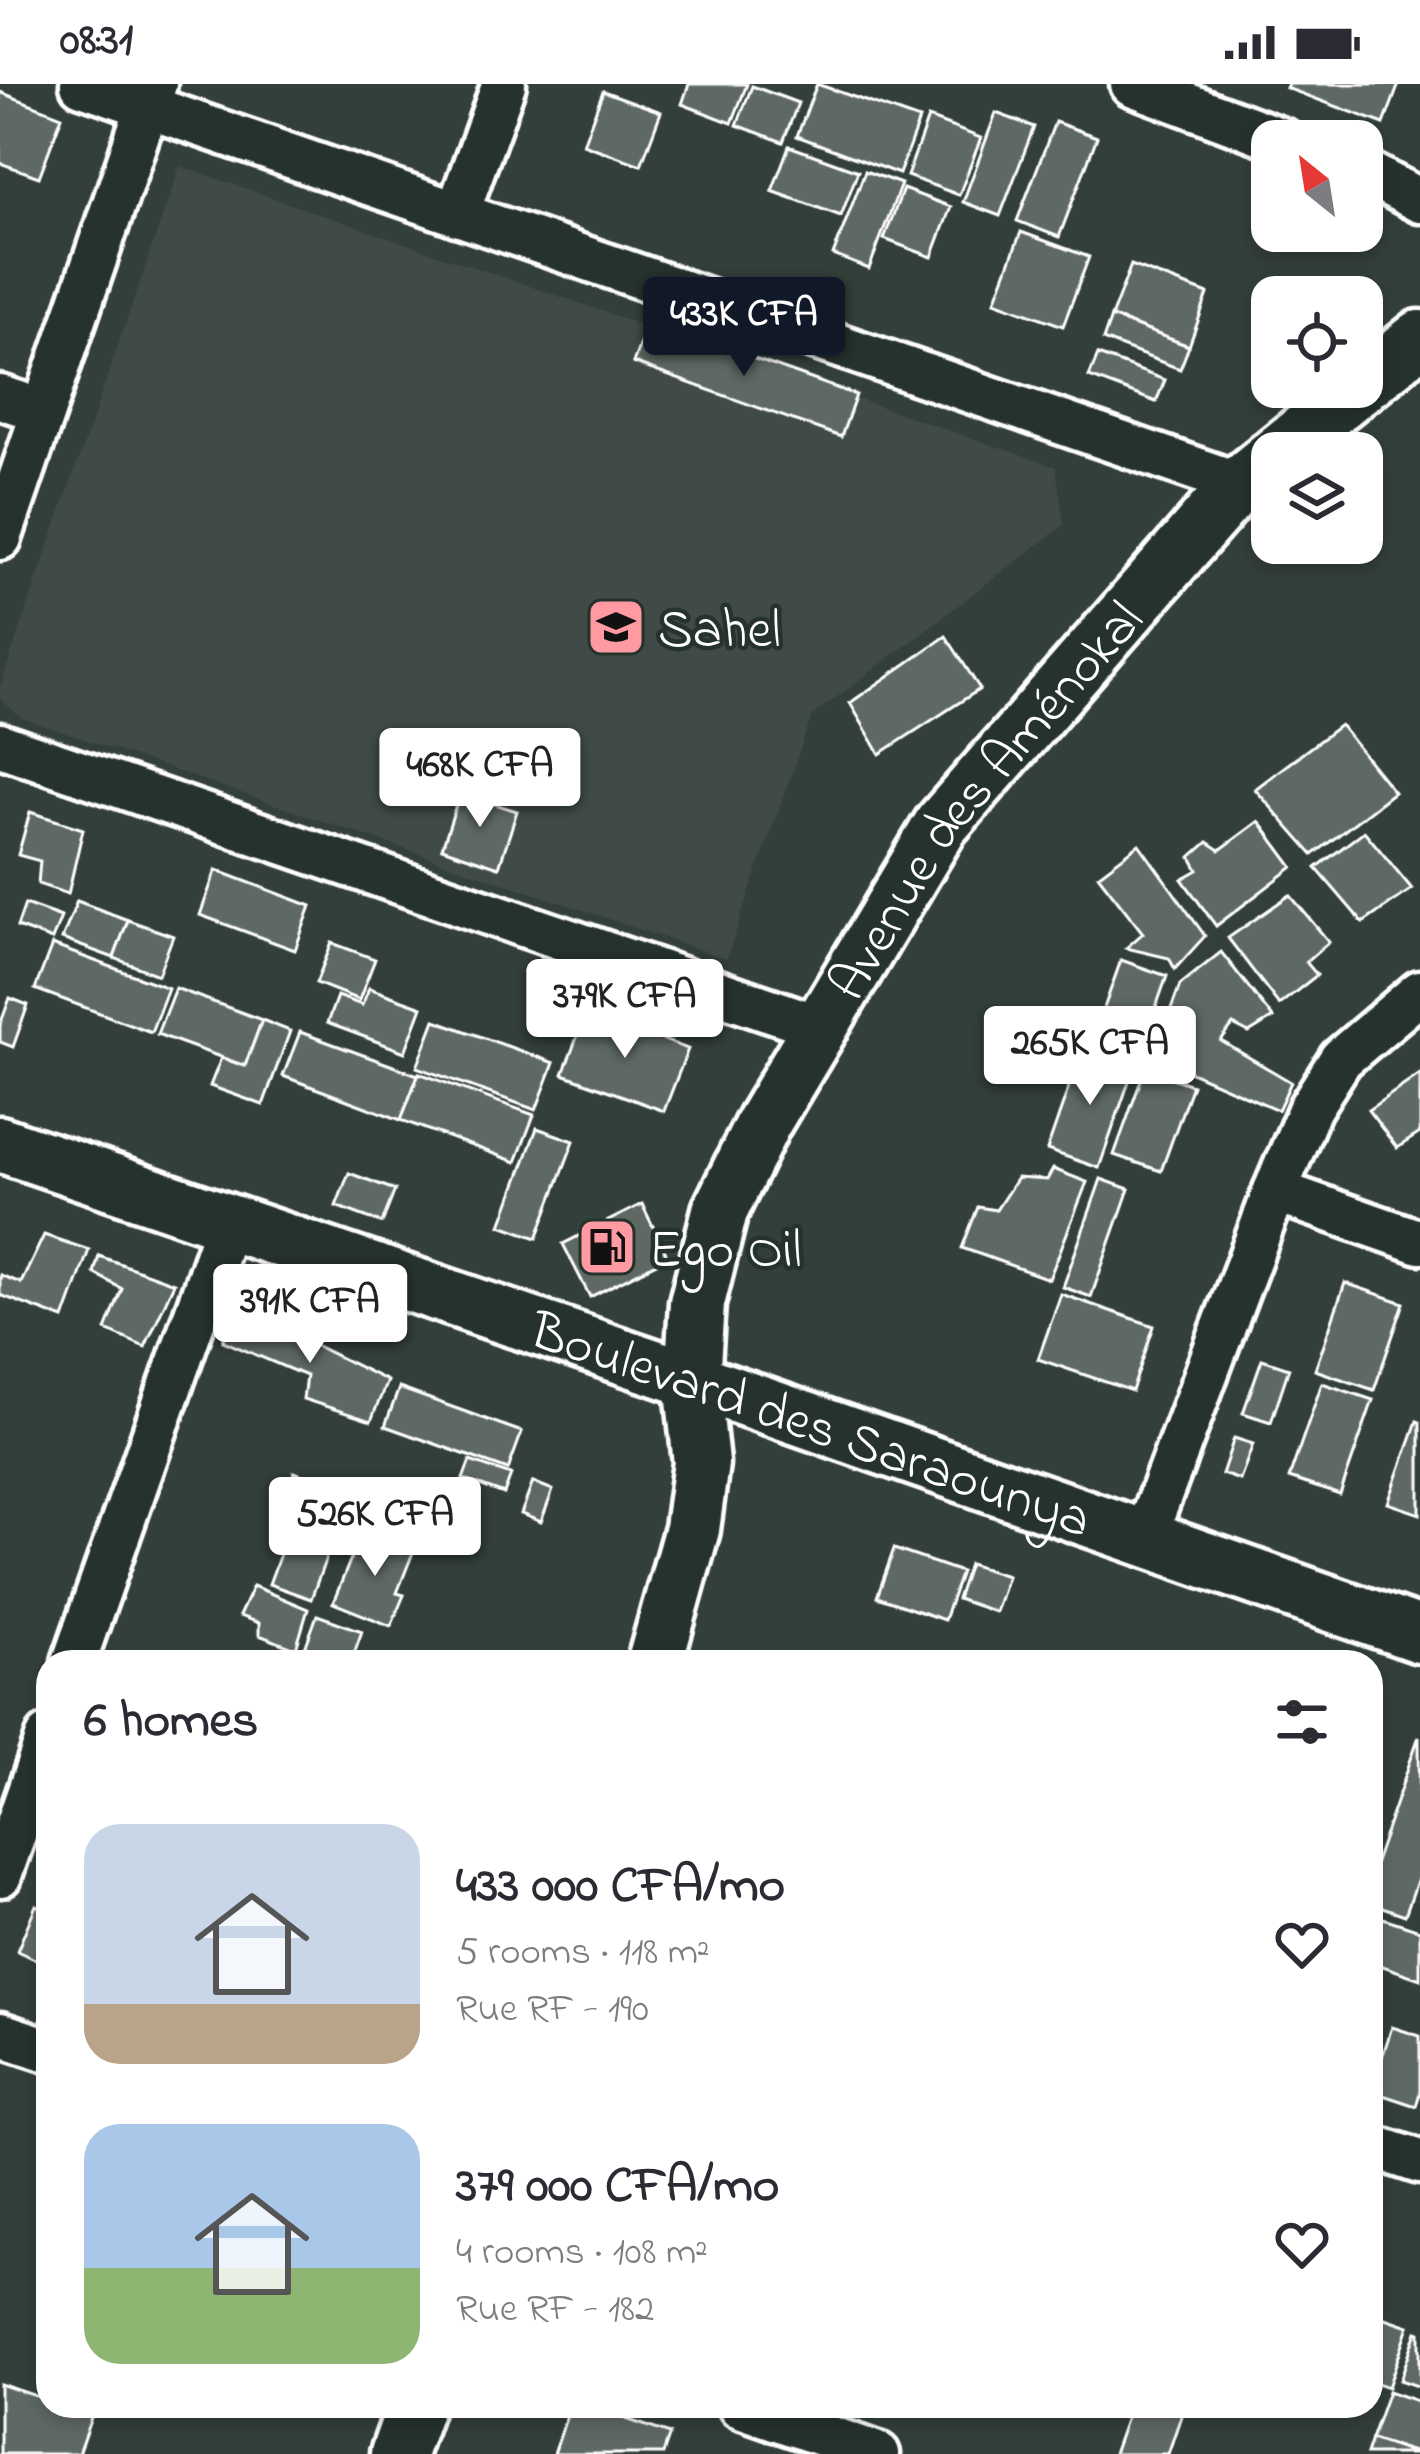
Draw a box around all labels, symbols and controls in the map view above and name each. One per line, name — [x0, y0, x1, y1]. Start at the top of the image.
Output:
text: 08:31 — [60, 9, 133, 75]
north arrow — [1251, 120, 1383, 252]
map controls — [1251, 120, 1383, 564]
button: locate — [1251, 276, 1383, 408]
pin: 433K CFA — [620, 277, 868, 379]
text: 433K CFA — [670, 287, 818, 344]
button: layers — [1251, 432, 1383, 564]
street label: Avenue des Aménokal — [812, 586, 1165, 1017]
place label: Sahel — [658, 594, 781, 672]
school or university icon: Sahel — [585, 596, 647, 658]
pin: 468K CFA — [356, 728, 604, 830]
text: 468K CFA — [406, 738, 554, 795]
pin: 379K CFA — [501, 959, 749, 1061]
text: 379K CFA — [553, 969, 697, 1026]
pin: 265K CFA — [966, 1006, 1214, 1108]
text: 265K CFA — [1011, 1016, 1169, 1073]
place label: Ego Oil — [649, 1214, 802, 1293]
fuel station icon: Ego Oil — [576, 1216, 638, 1278]
pin: 391K CFA — [186, 1264, 434, 1366]
text: 391K CFA — [240, 1274, 380, 1331]
street label: Boulevard des Saraounya — [517, 1294, 1101, 1562]
pin: 526K CFA — [251, 1477, 499, 1579]
text: 526K CFA — [296, 1487, 454, 1544]
text: 6 homes — [84, 1685, 258, 1760]
icon: filters — [1269, 1689, 1335, 1755]
text: 433 000 CFA/mo — [456, 1850, 785, 1925]
icon: home — [180, 1872, 324, 2016]
icon: heart — [1269, 1911, 1335, 1977]
text: 5 rooms · 118 m² — [456, 1925, 710, 1982]
text: Rue RF - 190 — [456, 1982, 649, 2039]
text: 379 000 CFA/mo — [456, 2150, 779, 2225]
icon: home — [180, 2172, 324, 2316]
icon: heart — [1269, 2211, 1335, 2277]
text: 4 rooms · 108 m² — [456, 2225, 708, 2282]
text: Rue RF - 182 — [456, 2282, 654, 2339]

